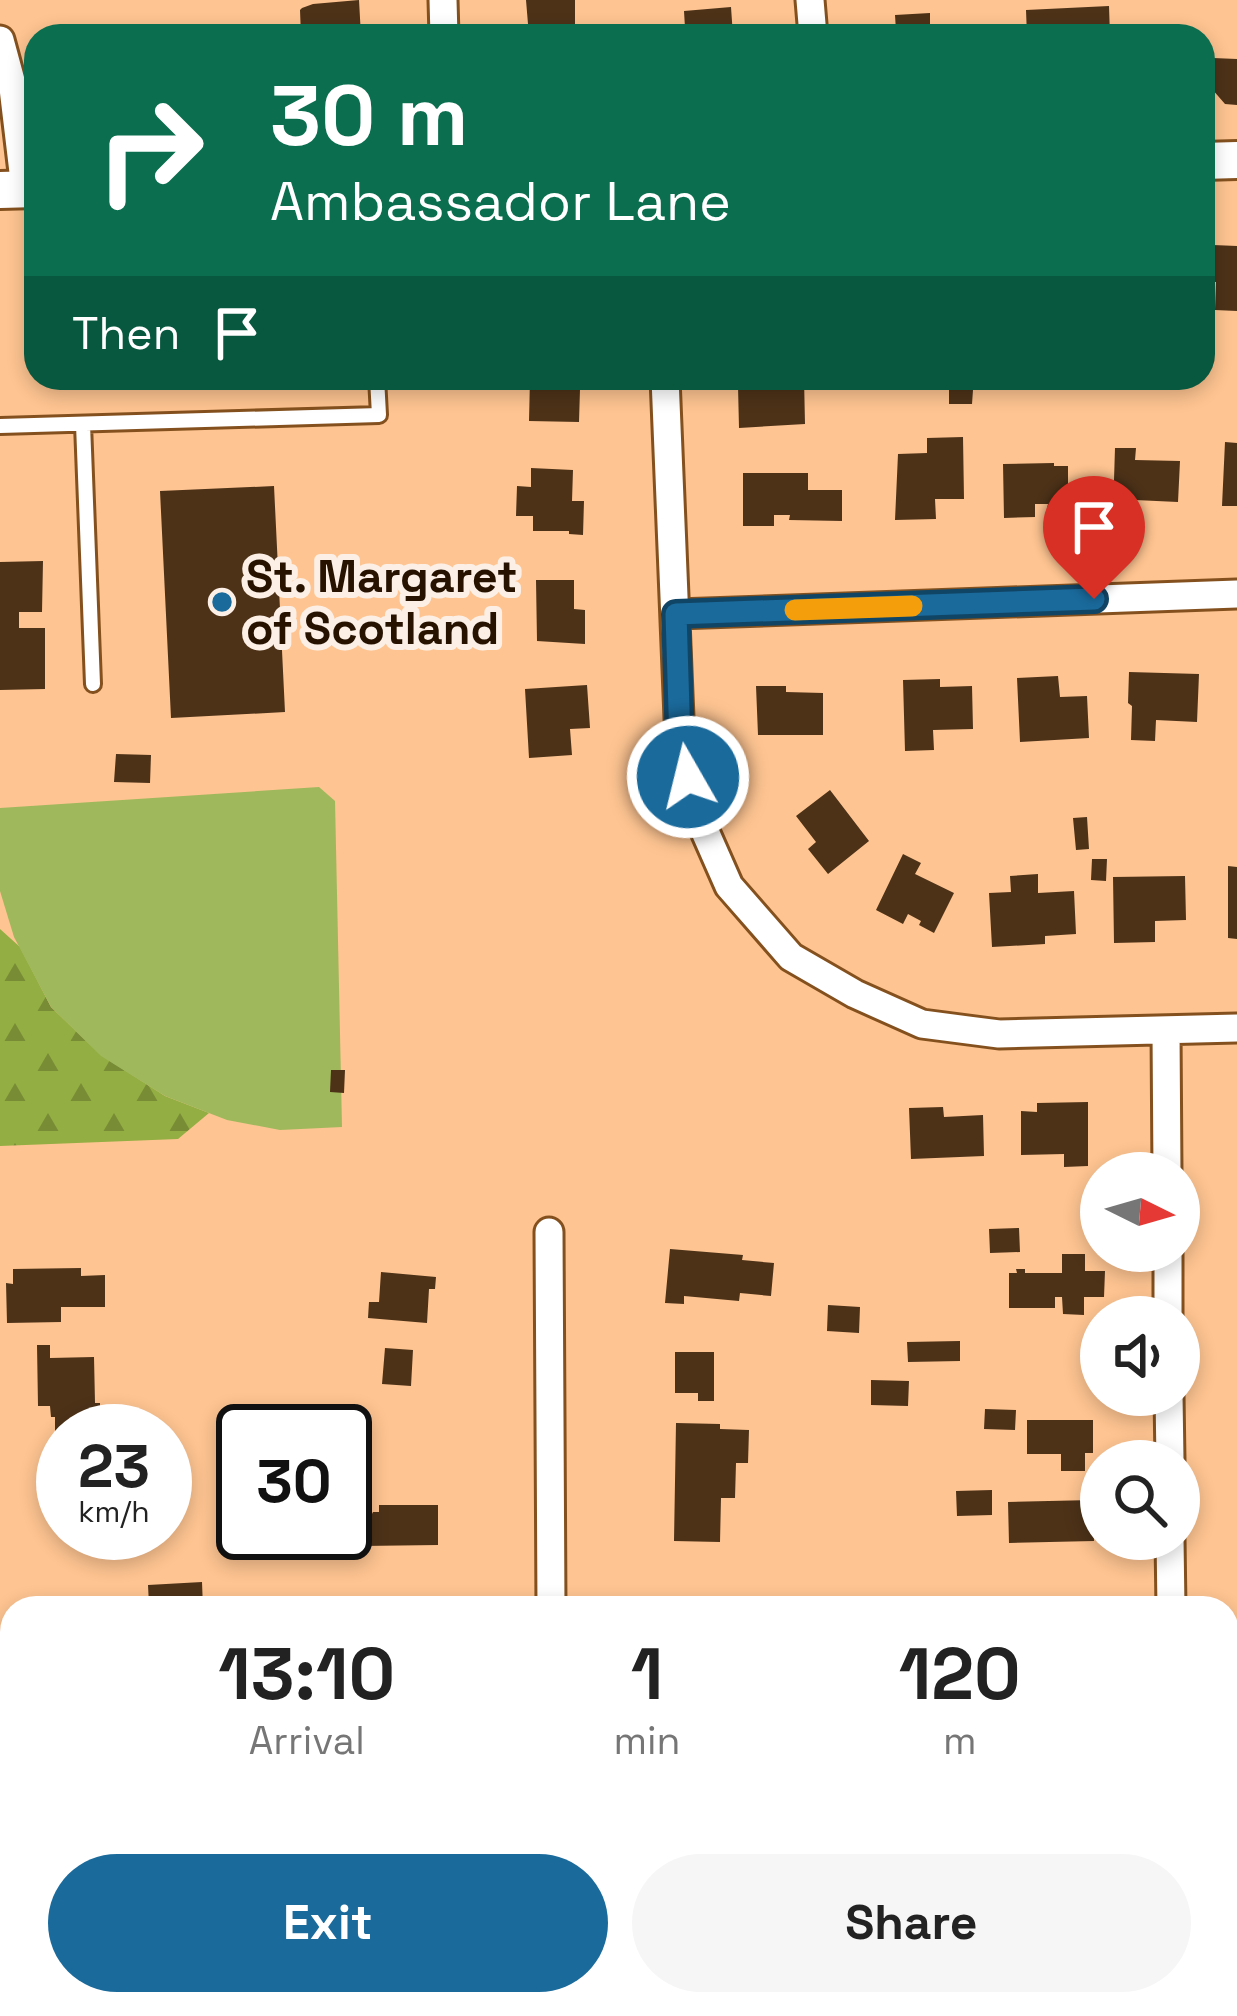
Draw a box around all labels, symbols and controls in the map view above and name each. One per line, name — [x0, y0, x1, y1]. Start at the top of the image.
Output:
text: 30 m — [270, 62, 469, 170]
icon: right — [72, 72, 228, 228]
text: Ambassador Lane — [270, 167, 731, 236]
icon: arrive — [204, 300, 270, 366]
text: Then — [72, 305, 180, 362]
pin — [1043, 476, 1145, 599]
icon: arrive — [1061, 494, 1127, 560]
place label: St. Margaret of Scotland — [246, 548, 518, 657]
marker: St. Margaret of Scotland — [209, 589, 235, 615]
position arrow — [625, 714, 751, 840]
north arrow — [1080, 1152, 1200, 1272]
map controls — [1080, 1152, 1200, 1560]
button: sound — [1080, 1296, 1200, 1416]
speed limit sign: 30 — [216, 1404, 372, 1560]
text: 23 — [78, 1428, 150, 1505]
button: search — [1080, 1440, 1200, 1560]
text: km/h — [78, 1492, 150, 1531]
text: 13:10 — [218, 1628, 395, 1720]
text: 1 — [631, 1628, 663, 1720]
text: 120 — [899, 1628, 1021, 1720]
text: Arrival — [249, 1716, 365, 1765]
text: min — [613, 1716, 681, 1765]
text: m — [943, 1716, 977, 1765]
button: Exit — [48, 1854, 608, 1992]
button: Share — [632, 1854, 1191, 1992]

